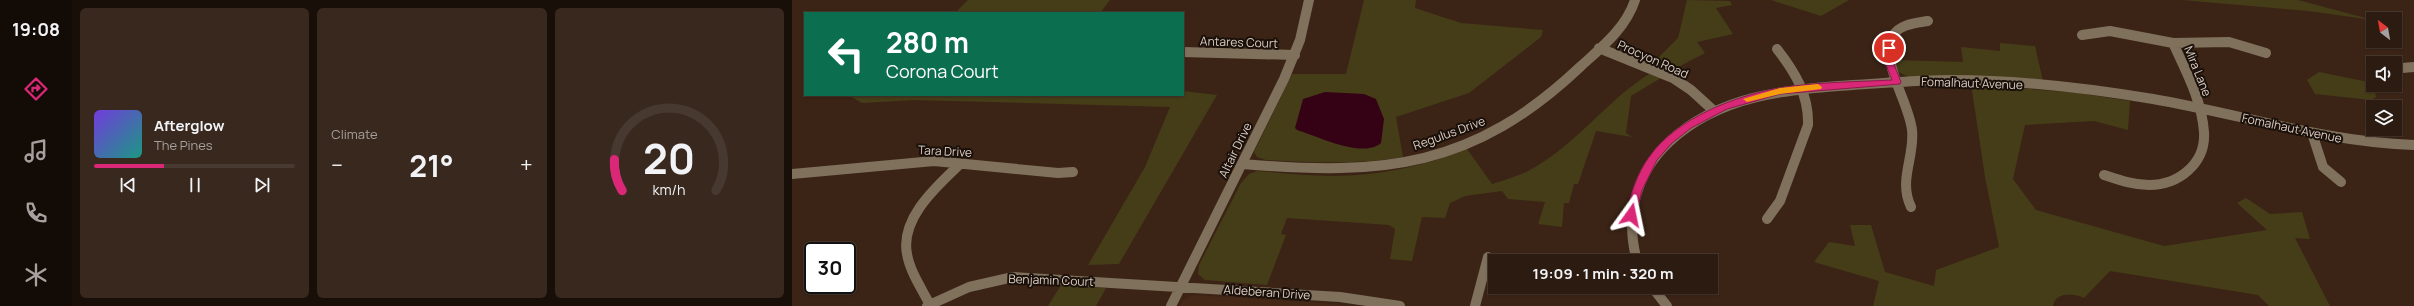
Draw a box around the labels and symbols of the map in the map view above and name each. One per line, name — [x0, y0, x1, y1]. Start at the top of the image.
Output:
north arrow — [2366, 12, 2402, 48]
pin — [1872, 31, 1906, 65]
street label: Antares Court — [1200, 32, 1278, 52]
street label: Procyon Road — [1615, 36, 1691, 82]
street label: Mira Lane — [2180, 43, 2216, 99]
street label: Fomalhaut Avenue — [1921, 73, 2023, 93]
street label: Fomalhaut Avenue — [2240, 109, 2344, 147]
street label: Regulus Drive — [1411, 112, 1487, 154]
street label: Altair Drive — [1214, 120, 1256, 180]
street label: Tara Drive — [917, 141, 973, 161]
position arrow — [1610, 194, 1652, 236]
speed limit sign: 30 — [804, 242, 856, 294]
street label: Benjamin Court — [1008, 270, 1094, 290]
street label: Aldeberan Drive — [1223, 280, 1311, 304]

